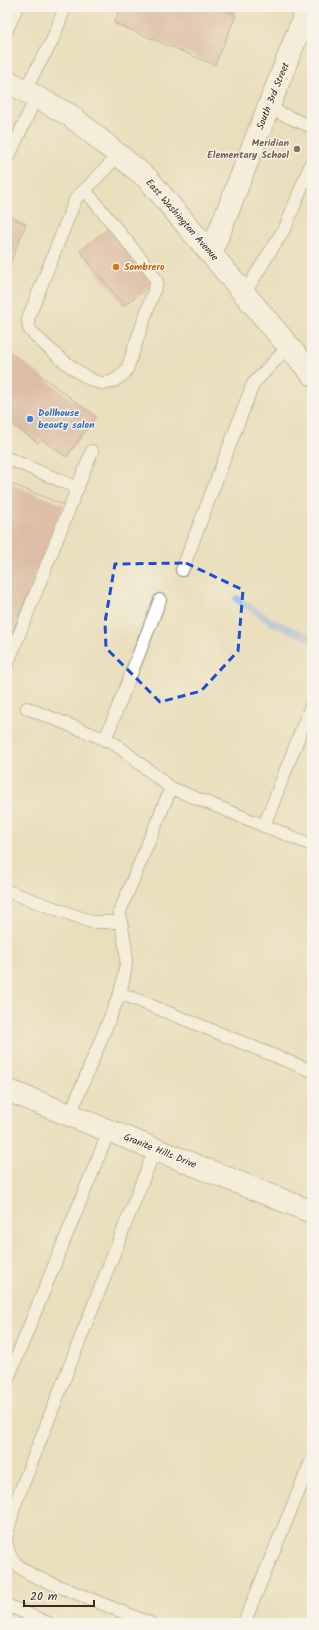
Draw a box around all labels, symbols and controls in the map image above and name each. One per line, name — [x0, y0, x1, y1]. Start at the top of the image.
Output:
street label: South 3rd Street — [252, 60, 294, 132]
place label: Meridian Elementary School — [207, 135, 289, 163]
marker: Meridian Elementary School — [292, 144, 302, 154]
street label: East Washington Avenue — [142, 175, 223, 265]
place label: Sombrero — [124, 259, 165, 275]
marker: Sombrero — [111, 262, 121, 272]
place label: Dollhouse beauty salon — [38, 405, 95, 433]
marker: Dollhouse beauty salon — [25, 414, 35, 424]
street label: Granite Hills Drive — [121, 1129, 199, 1173]
scale bar — [24, 1582, 94, 1608]
text: 20 m — [30, 1587, 58, 1606]

